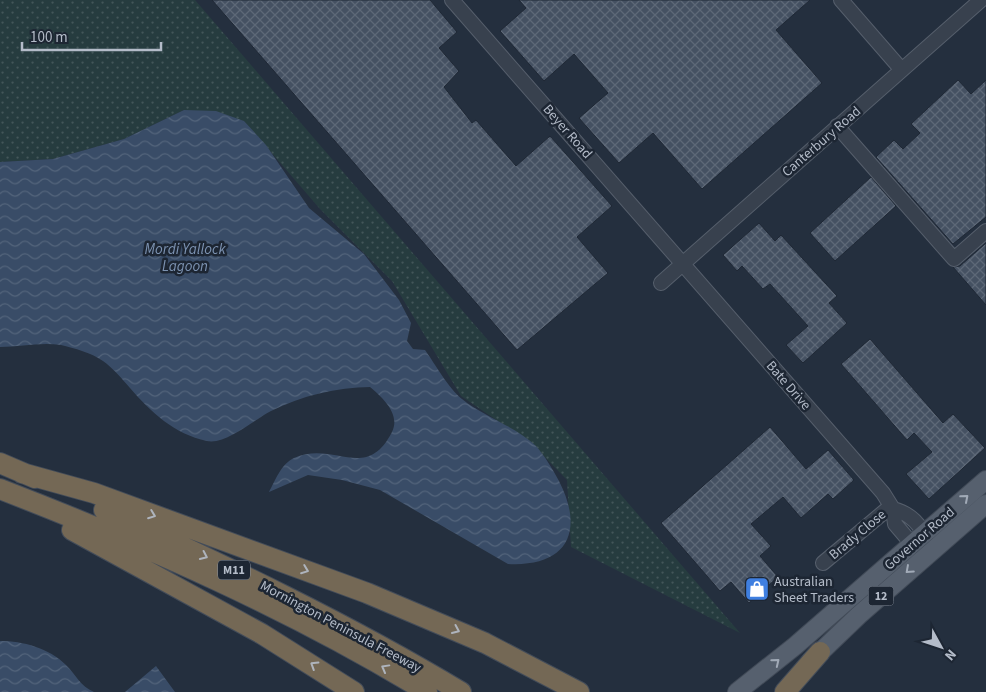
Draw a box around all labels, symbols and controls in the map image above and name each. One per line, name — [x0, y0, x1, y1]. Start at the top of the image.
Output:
scale bar — [22, 20, 161, 52]
text: 100 m — [30, 27, 68, 48]
street label: Beyer Road — [538, 100, 597, 163]
street label: Canterbury Road — [778, 102, 866, 182]
water label: Mordi Yallock Lagoon — [144, 239, 226, 277]
street label: Bate Drive — [761, 357, 815, 415]
one-way arrow — [959, 495, 968, 504]
street label: Governor Road — [880, 503, 959, 575]
street label: Brady Close — [825, 505, 890, 565]
one-way arrow — [147, 509, 156, 519]
one-way arrow — [199, 549, 208, 560]
road number: M11 — [218, 560, 250, 580]
one-way arrow — [300, 563, 309, 574]
one-way arrow — [906, 564, 915, 573]
place label: Australian Sheet Traders — [774, 572, 854, 608]
street label: Mornington Peninsula Freeway — [256, 576, 425, 678]
shop icon: Australian Sheet Traders — [744, 576, 770, 602]
road number: 12 — [868, 586, 894, 606]
north arrow — [916, 622, 966, 672]
one-way arrow — [451, 624, 460, 635]
text: N — [940, 645, 961, 665]
one-way arrow — [770, 658, 779, 667]
one-way arrow — [310, 662, 319, 672]
one-way arrow — [381, 664, 390, 674]

